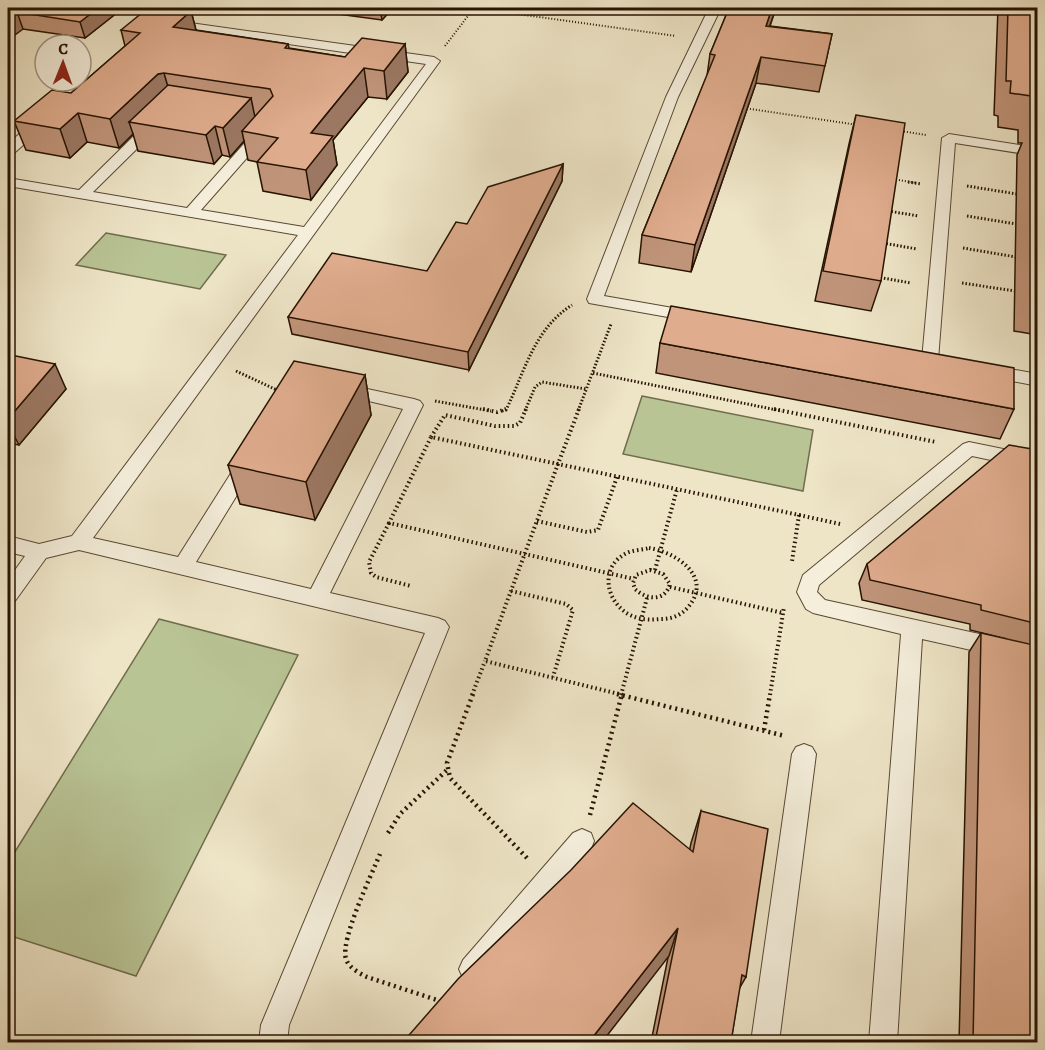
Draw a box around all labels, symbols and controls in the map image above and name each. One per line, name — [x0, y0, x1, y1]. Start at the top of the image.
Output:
north arrow — [33, 33, 93, 93]
text: С — [58, 38, 69, 60]

